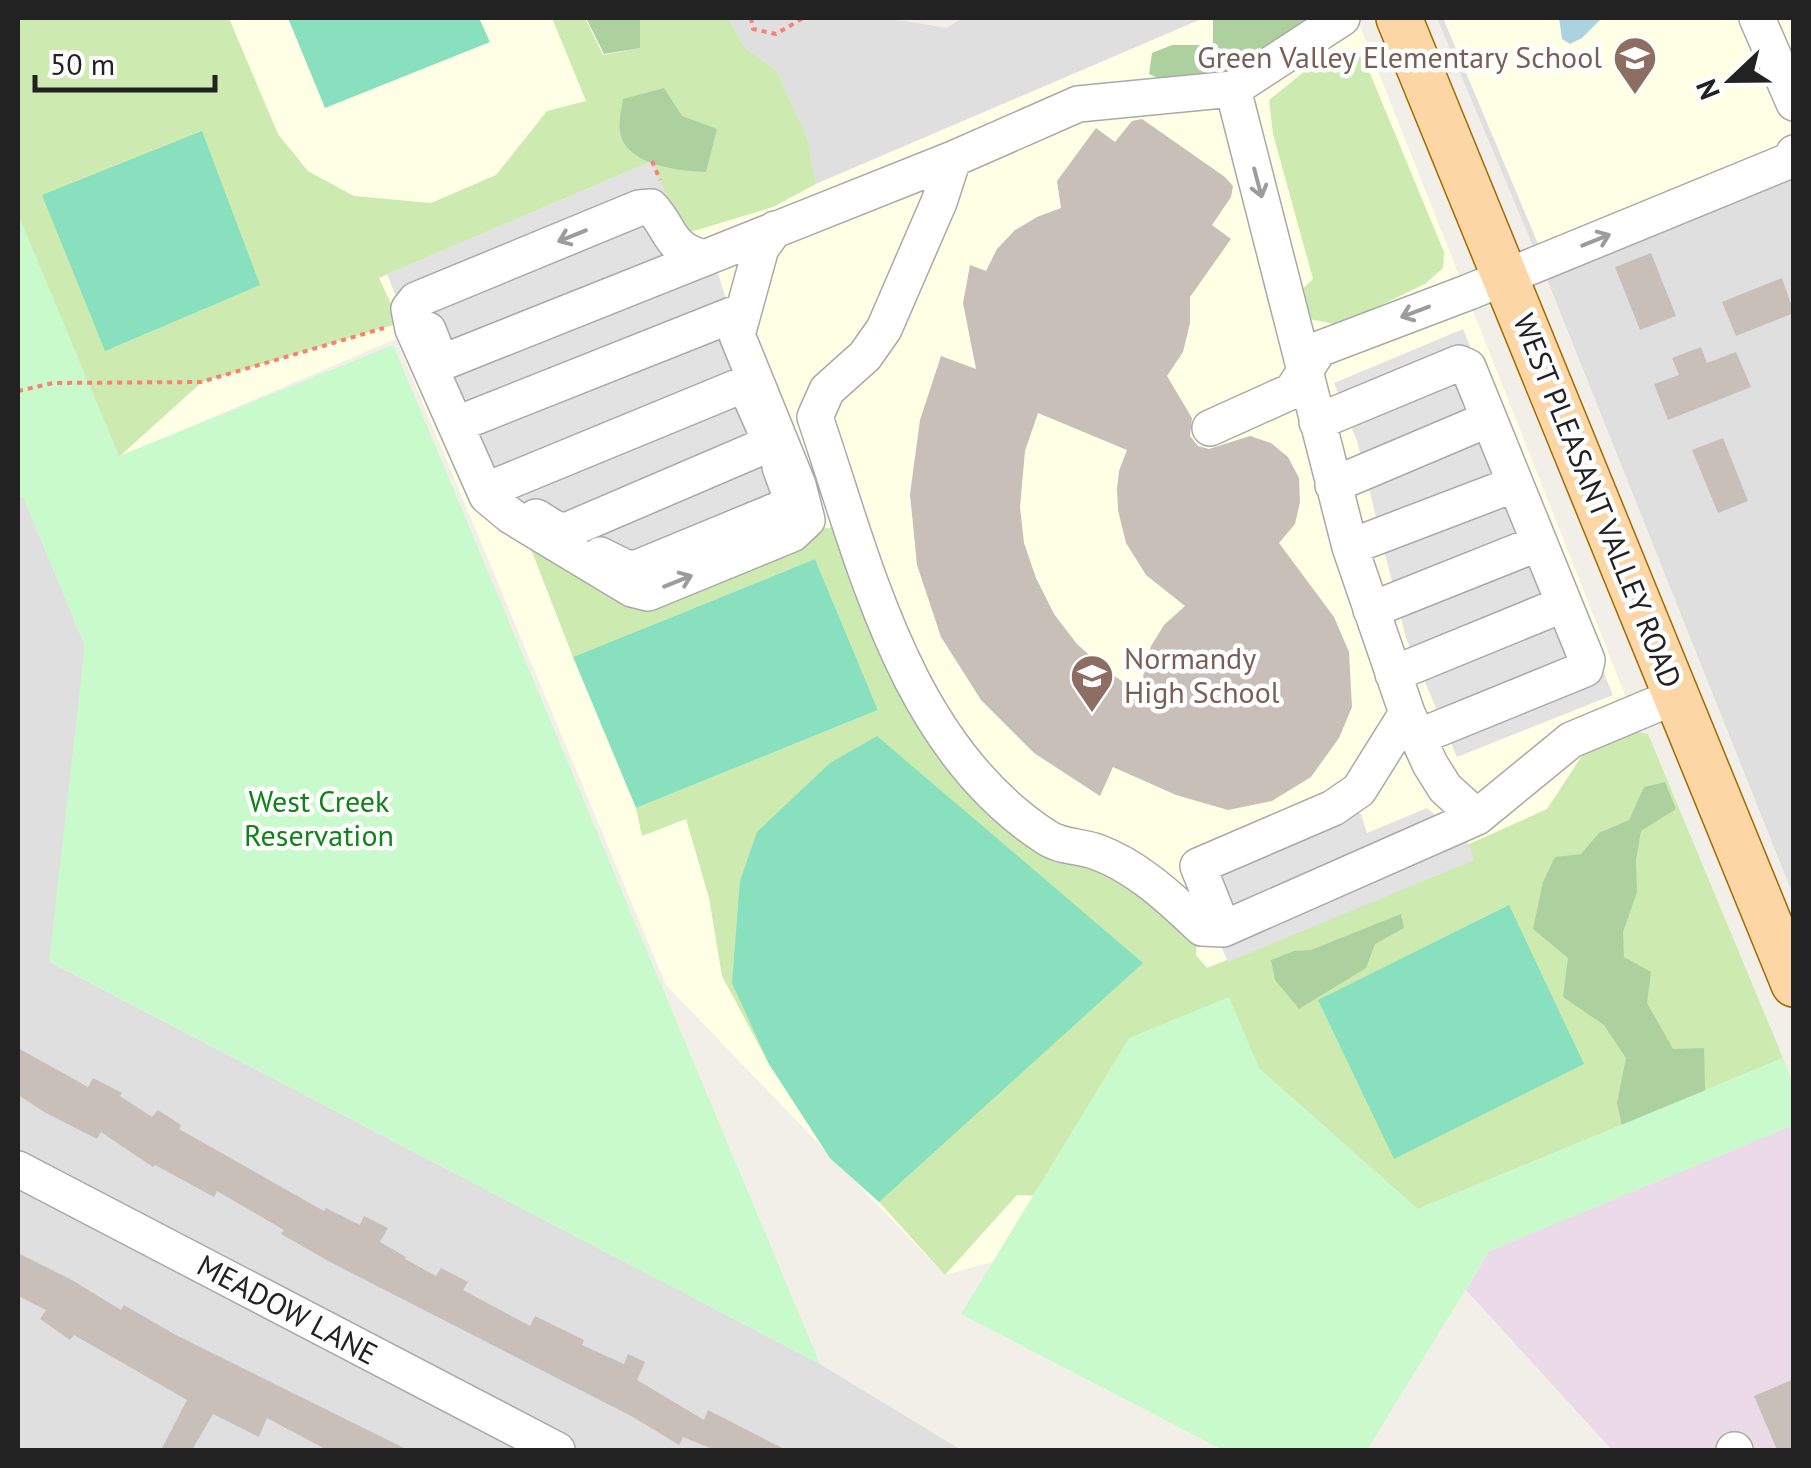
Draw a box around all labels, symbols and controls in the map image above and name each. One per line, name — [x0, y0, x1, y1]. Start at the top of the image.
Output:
scale bar — [35, 30, 215, 92]
north arrow — [1681, 30, 1781, 130]
school or university icon: Green Valley Elementary School — [1612, 35, 1658, 96]
place label: Green Valley Elementary School — [1197, 37, 1602, 76]
text: 50 m — [50, 44, 115, 83]
text: N — [1687, 74, 1728, 105]
one-way arrow — [1249, 167, 1268, 198]
one-way arrow — [557, 228, 588, 246]
one-way arrow — [1580, 230, 1611, 248]
one-way arrow — [1400, 305, 1430, 323]
street label: WEST PLEASANT VALLEY ROAD — [1505, 308, 1691, 693]
one-way arrow — [662, 571, 693, 589]
place label: Normandy High School — [1124, 638, 1280, 711]
school or university icon: Normandy High School — [1069, 653, 1115, 714]
park label: West Creek Reservation — [244, 781, 394, 854]
street label: MEADOW LANE — [191, 1245, 384, 1372]

